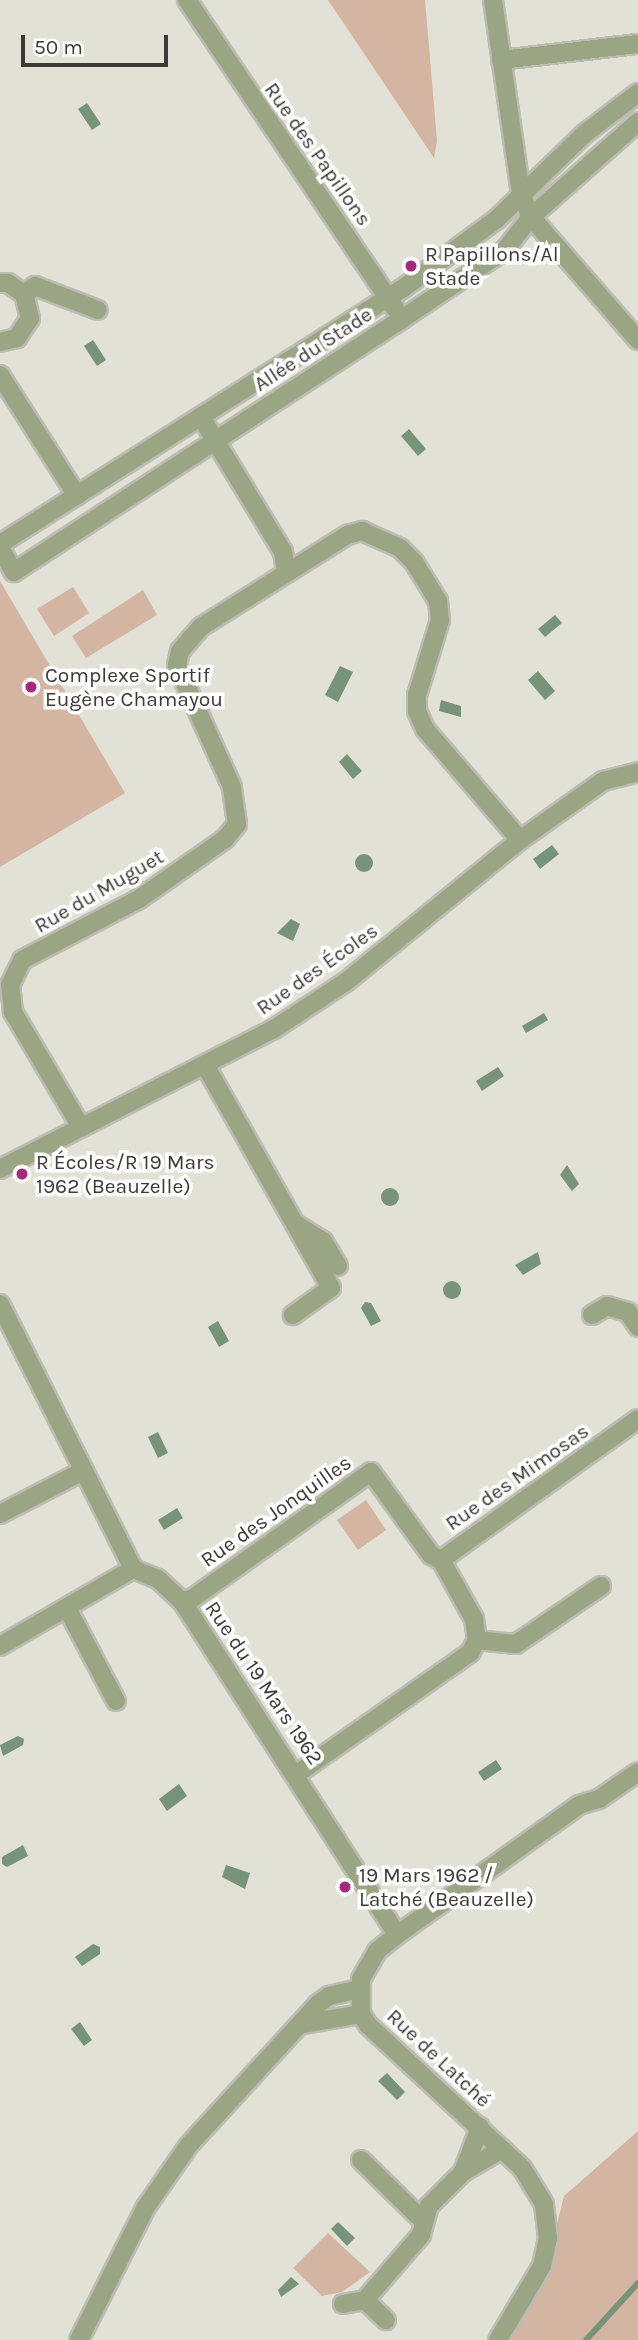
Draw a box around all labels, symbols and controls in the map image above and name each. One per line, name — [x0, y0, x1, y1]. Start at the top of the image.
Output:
scale bar — [24, 21, 172, 65]
text: 50 m — [34, 35, 83, 59]
street label: Rue des Papillons — [259, 77, 377, 231]
place label: R Papillons/Al Stade — [425, 241, 559, 291]
marker: R Papillons/Al Stade — [403, 258, 419, 274]
street label: Allée du Stade — [249, 301, 377, 397]
place label: Complexe Sportif Eugène Chamayou — [45, 662, 223, 712]
marker: Complexe Sportif Eugène Chamayou — [23, 679, 39, 695]
street label: Rue du Muguet — [30, 844, 168, 938]
street label: Rue des Écoles — [251, 918, 383, 1020]
place label: R Écoles/R 19 Mars 1962 (Beauzelle) — [36, 1149, 215, 1199]
marker: R Écoles/R 19 Mars 1962 (Beauzelle) — [14, 1166, 30, 1182]
street label: Rue des Mimosas — [440, 1418, 594, 1536]
street label: Rue des Jonquilles — [196, 1450, 356, 1572]
street label: Rue du 19 Mars 1962 — [200, 1596, 328, 1770]
place label: 19 Mars 1962 / Latché (Beauzelle) — [359, 1862, 534, 1912]
marker: 19 Mars 1962 / Latché (Beauzelle) — [337, 1879, 353, 1895]
street label: Rue de Latché — [382, 2003, 496, 2113]

